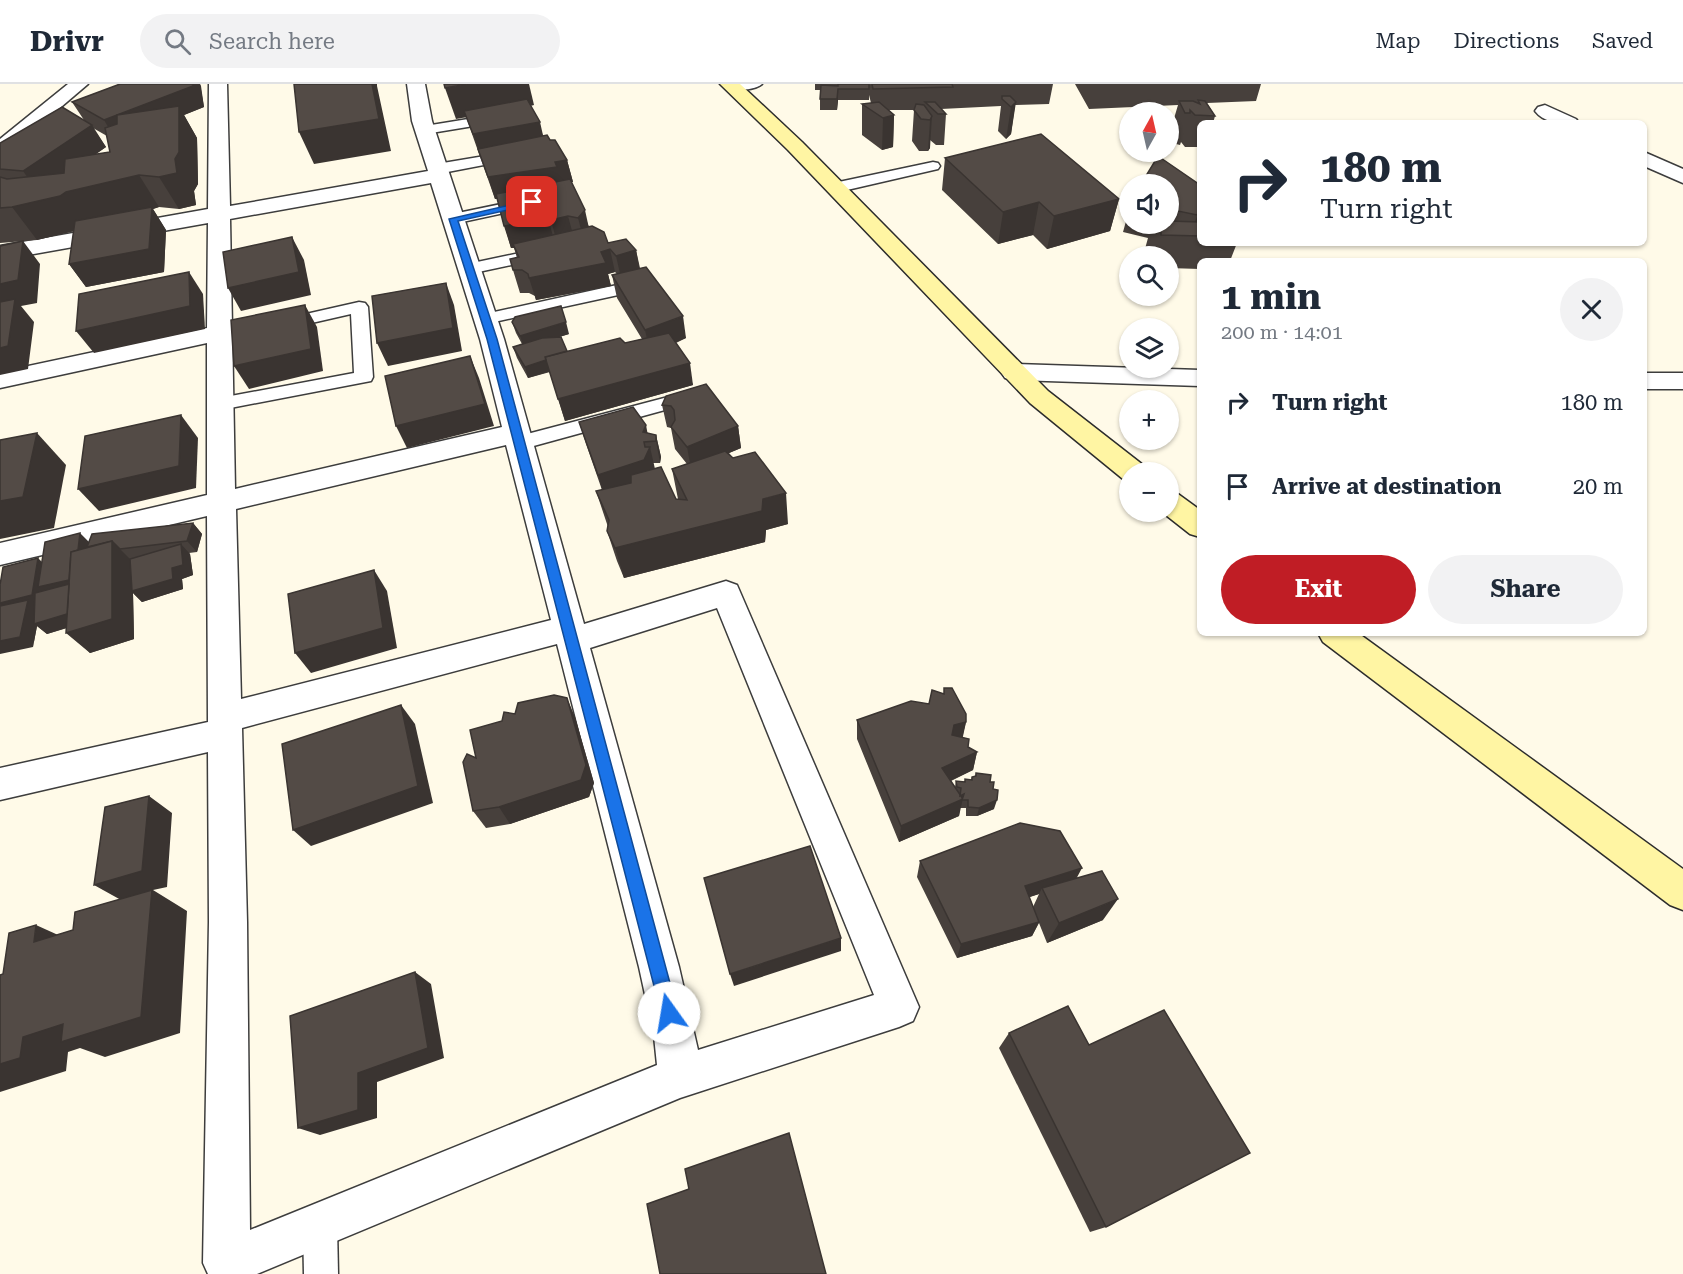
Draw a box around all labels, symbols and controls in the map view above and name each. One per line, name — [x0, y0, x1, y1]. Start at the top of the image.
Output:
search box — [140, 14, 560, 68]
text: Drivr — [30, 25, 104, 58]
icon: search — [161, 25, 194, 58]
text: Search here — [209, 29, 335, 54]
text: Map — [1376, 29, 1420, 53]
text: Directions — [1453, 29, 1559, 53]
text: Saved — [1592, 29, 1653, 53]
north arrow — [1119, 102, 1179, 162]
map controls — [1119, 102, 1179, 522]
text: 180 m — [1320, 143, 1442, 192]
icon: right — [1221, 144, 1299, 222]
button: sound — [1119, 174, 1179, 234]
pin — [506, 176, 557, 227]
icon: arrive — [515, 185, 548, 218]
text: Turn right — [1320, 193, 1453, 225]
button: search — [1119, 246, 1179, 306]
text: 1 min — [1221, 276, 1321, 318]
button: close — [1560, 278, 1623, 341]
button: layers — [1119, 318, 1179, 378]
text: 200 m · 14:01 — [1221, 320, 1343, 344]
icon: right — [1221, 386, 1254, 419]
button: + — [1119, 390, 1179, 450]
text: Turn right — [1272, 390, 1387, 415]
text: 180 m — [1560, 390, 1623, 415]
button: − — [1119, 462, 1179, 522]
icon: arrive — [1221, 470, 1254, 503]
text: Arrive at destination — [1272, 474, 1501, 499]
text: 20 m — [1573, 474, 1623, 499]
button: Exit — [1221, 555, 1416, 624]
button: Share — [1428, 555, 1623, 624]
position arrow — [637, 981, 701, 1045]

